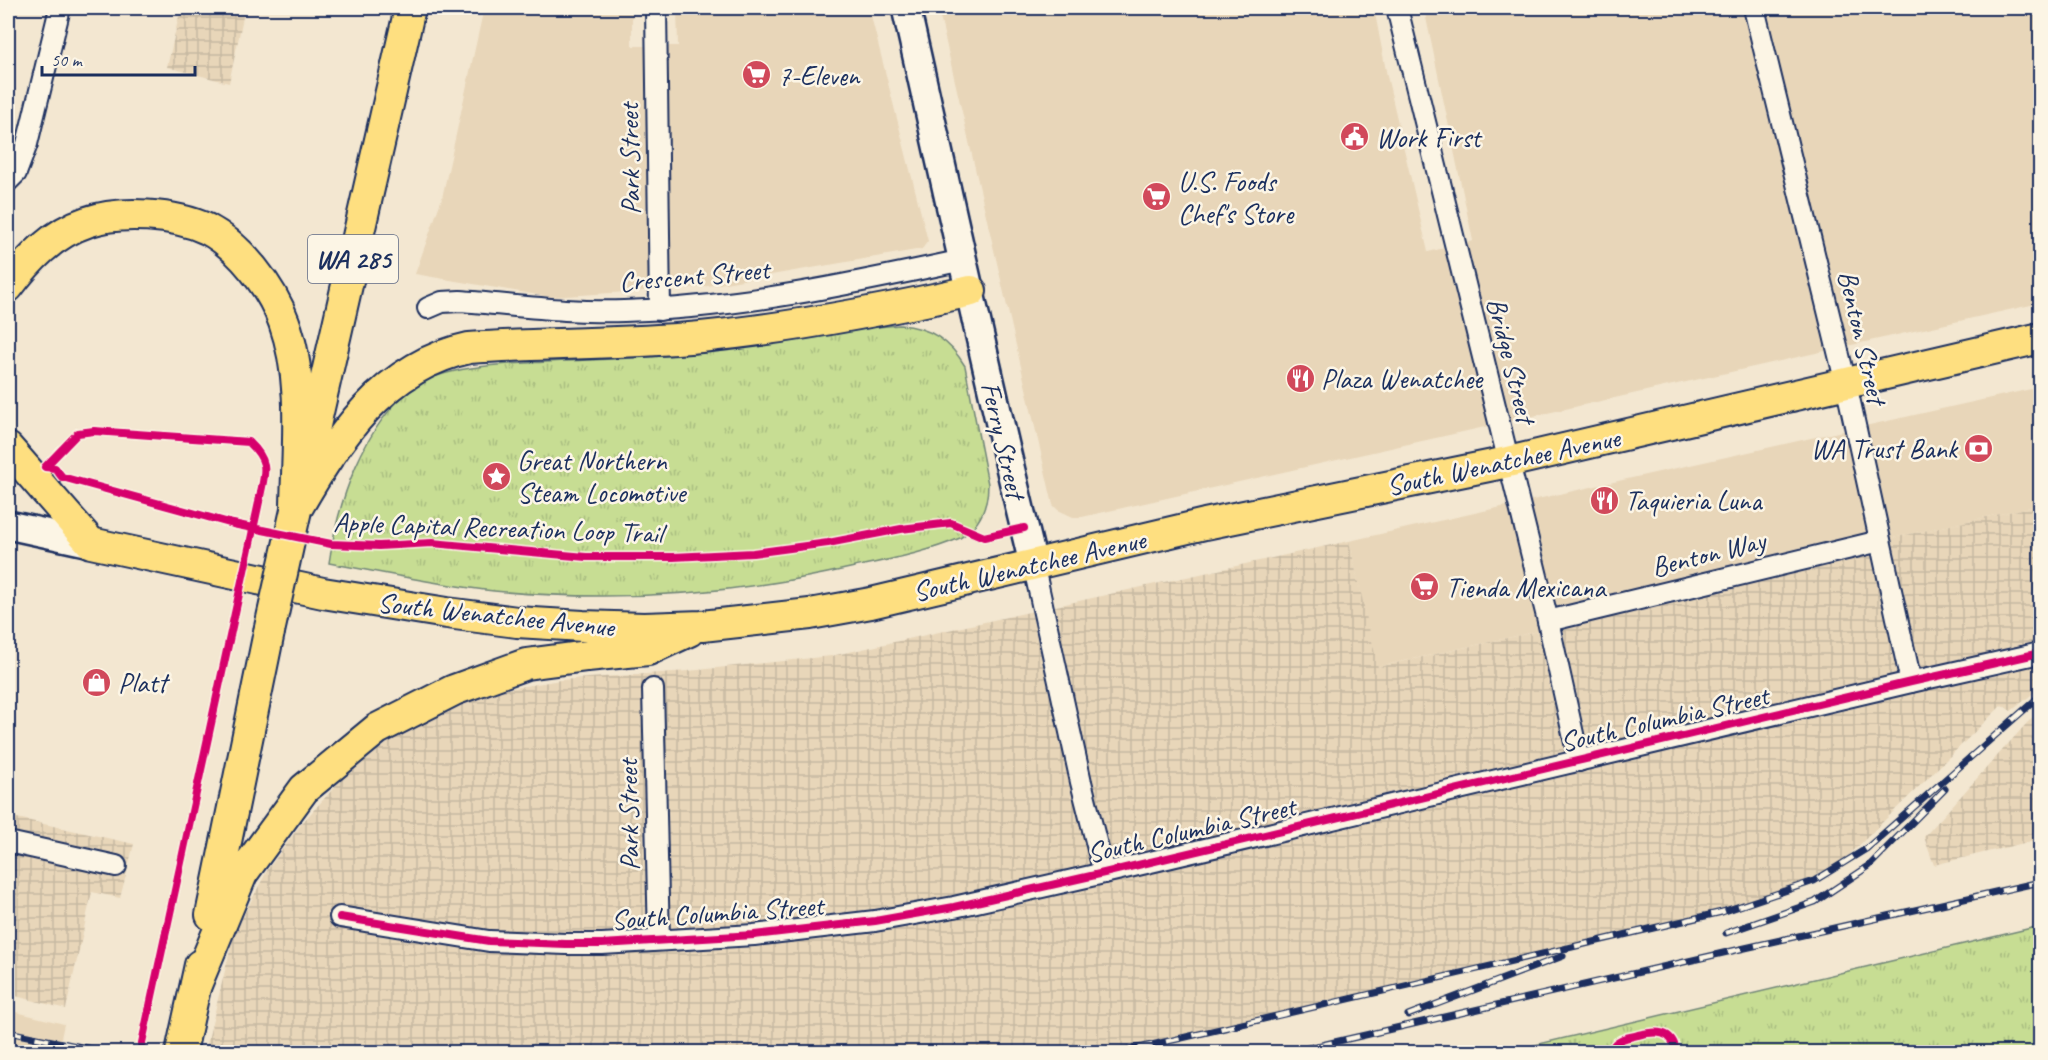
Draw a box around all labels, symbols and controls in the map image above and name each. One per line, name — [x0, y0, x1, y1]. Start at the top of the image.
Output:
scale bar — [42, 39, 195, 77]
text: 50 m — [51, 49, 84, 71]
place label: 7-Eleven — [778, 58, 861, 93]
supermarket icon: 7-Eleven — [741, 59, 773, 91]
street label: Park Street — [611, 100, 648, 215]
place label: Work First — [1376, 120, 1483, 155]
public building icon: Work First — [1339, 121, 1371, 153]
place label: U.S. Foods Chef's Store — [1178, 164, 1295, 231]
supermarket icon: U.S. Foods Chef's Store — [1141, 181, 1173, 213]
road number: WA 285 — [308, 235, 398, 283]
street label: Crescent Street — [618, 251, 773, 299]
street label: Benton Street — [1830, 267, 1896, 411]
street label: Bridge Street — [1479, 294, 1545, 430]
place label: Plaza Wenatchee — [1321, 361, 1484, 396]
restaurant icon: Plaza Wenatchee — [1284, 362, 1316, 394]
street label: Ferry Street — [973, 379, 1035, 505]
street label: South Wenatchee Avenue — [1383, 419, 1625, 503]
place label: WA Trust Bank — [1811, 431, 1959, 466]
bank icon: WA Trust Bank — [1962, 432, 1994, 464]
place label: Great Northern Steam Locomotive — [517, 443, 687, 510]
place icon: Great Northern Steam Locomotive — [480, 460, 512, 492]
place label: Taquieria Luna — [1625, 483, 1763, 518]
restaurant icon: Taquieria Luna — [1588, 484, 1620, 516]
street label: Apple Capital Recreation Loop Trail — [333, 504, 669, 551]
street label: South Wenatchee Avenue — [909, 521, 1151, 609]
street label: Benton Way — [1648, 522, 1771, 584]
place label: Tienda Mexicana — [1446, 570, 1607, 605]
supermarket icon: Tienda Mexicana — [1409, 571, 1441, 603]
street label: South Wenatchee Avenue — [376, 585, 618, 645]
place label: Platt — [118, 665, 171, 700]
shop icon: Platt — [81, 666, 113, 698]
street label: South Columbia Street — [1557, 677, 1774, 759]
street label: Park Street — [610, 756, 647, 871]
street label: South Columbia Street — [1084, 788, 1301, 870]
street label: South Columbia Street — [610, 887, 827, 937]

